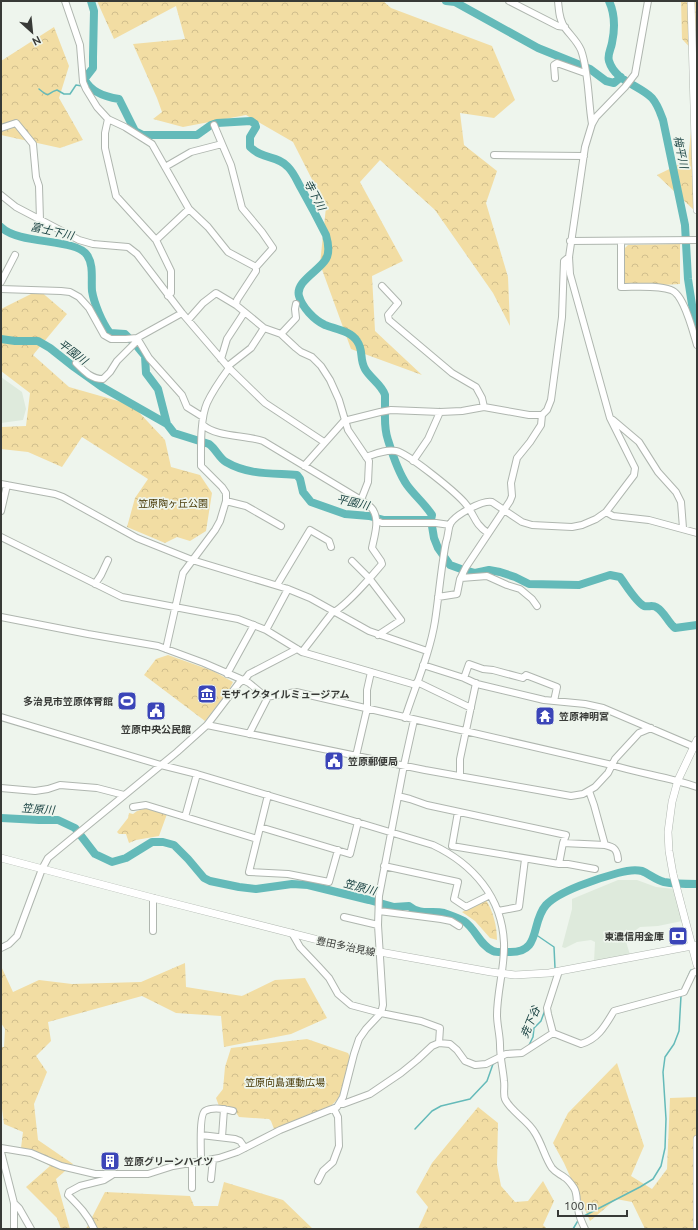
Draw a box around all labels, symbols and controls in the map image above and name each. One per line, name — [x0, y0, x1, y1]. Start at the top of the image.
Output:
north arrow — [12, 12, 52, 52]
text: N — [30, 34, 43, 48]
water label: 梅平川 — [672, 135, 691, 170]
water label: 寺下川 — [302, 178, 329, 213]
water label: 富士下川 — [29, 220, 76, 242]
water label: 平園川 — [56, 337, 91, 367]
water label: 平園川 — [336, 492, 371, 512]
park label: 笠原陶ヶ丘公園 — [138, 498, 208, 509]
museum icon: モザイクタイルミュージアム — [196, 683, 218, 705]
place label: モザイクタイルミュージアム — [221, 689, 350, 700]
sports icon: 多治見市笠原体育館 — [116, 690, 138, 712]
place label: 多治見市笠原体育館 — [23, 696, 113, 707]
public building icon: 笠原中央公民館 — [145, 700, 167, 722]
temple icon: 笠原神明宮 — [534, 705, 556, 727]
place label: 笠原神明宮 — [558, 711, 609, 722]
place label: 笠原中央公民館 — [120, 724, 191, 735]
public building icon: 笠原郵便局 — [323, 750, 345, 772]
place label: 笠原郵便局 — [347, 756, 398, 767]
water label: 笠原川 — [21, 802, 56, 816]
water label: 笠原川 — [343, 877, 378, 897]
bank icon: 東濃信用金庫 — [667, 925, 689, 947]
place label: 東濃信用金庫 — [604, 931, 664, 942]
street label: 豊田多治見線 — [315, 935, 376, 958]
water label: 尭下谷 — [518, 1004, 542, 1040]
park label: 笠原向島運動広場 — [245, 1077, 325, 1088]
building icon: 笠原グリーンハイツ — [99, 1150, 121, 1172]
place label: 笠原グリーンハイツ — [123, 1156, 213, 1167]
scale bar — [558, 1192, 627, 1218]
text: 100 m — [564, 1199, 597, 1212]

